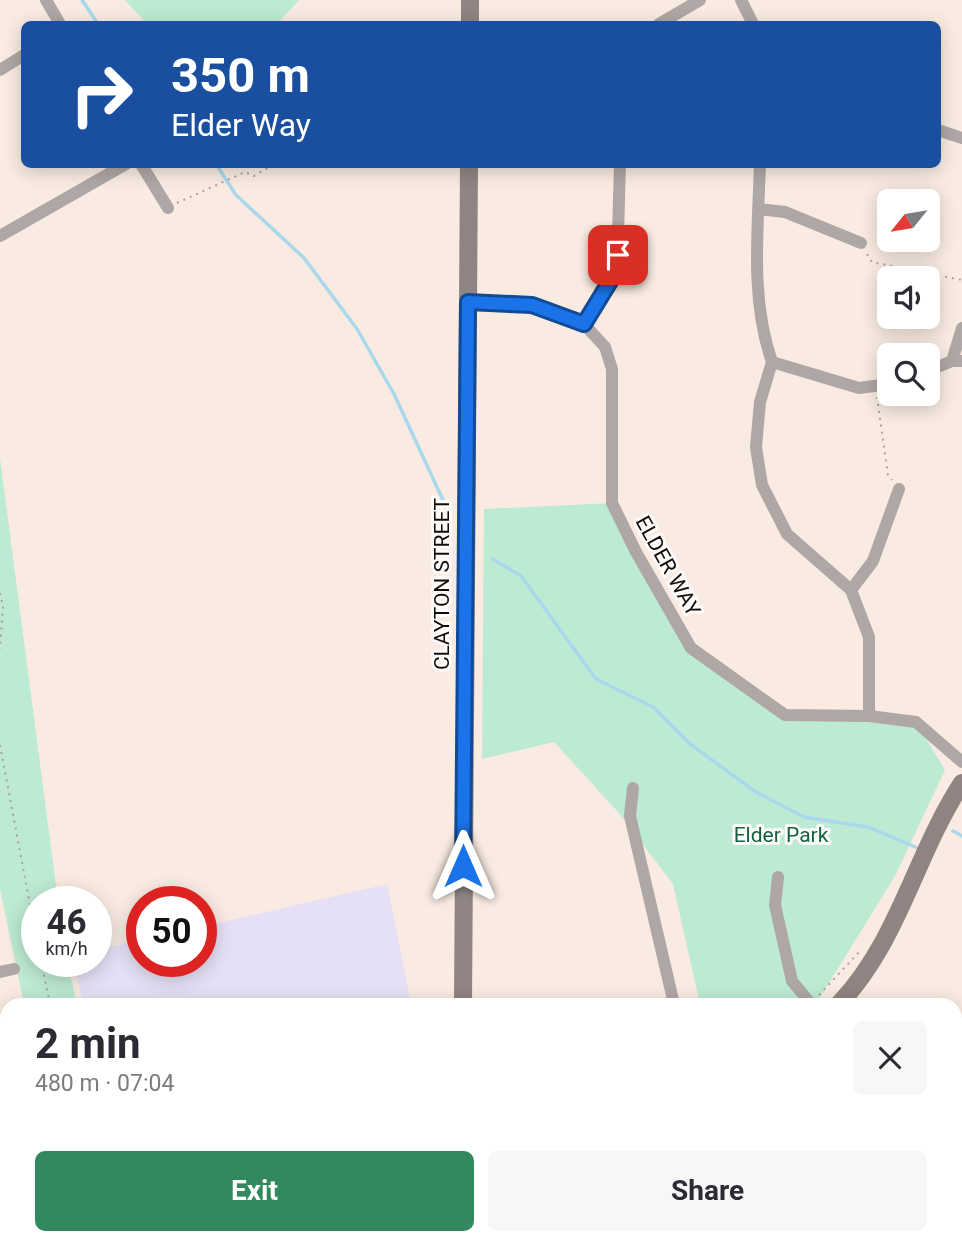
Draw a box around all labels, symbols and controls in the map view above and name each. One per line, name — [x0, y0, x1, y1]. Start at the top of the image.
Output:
text: 350 m — [171, 47, 310, 104]
icon: right — [56, 49, 147, 140]
text: Elder Way — [171, 106, 311, 144]
north arrow — [877, 189, 940, 252]
map controls — [877, 189, 940, 406]
pin — [588, 225, 648, 285]
icon: arrive — [599, 236, 637, 274]
button: sound — [877, 266, 940, 329]
button: search — [877, 343, 940, 406]
street label: CLAYTON STREET — [430, 497, 454, 670]
street label: ELDER WAY — [631, 512, 706, 621]
park label: Elder Park — [734, 823, 829, 847]
position arrow — [426, 829, 500, 903]
speed limit sign: 50 — [126, 886, 217, 977]
text: 46 — [46, 902, 87, 943]
text: km/h — [45, 938, 88, 959]
text: 2 min — [35, 1019, 141, 1068]
button: close — [853, 1021, 927, 1095]
text: 480 m · 07:04 — [35, 1070, 174, 1097]
button: Exit — [35, 1151, 474, 1231]
button: Share — [488, 1151, 927, 1231]

